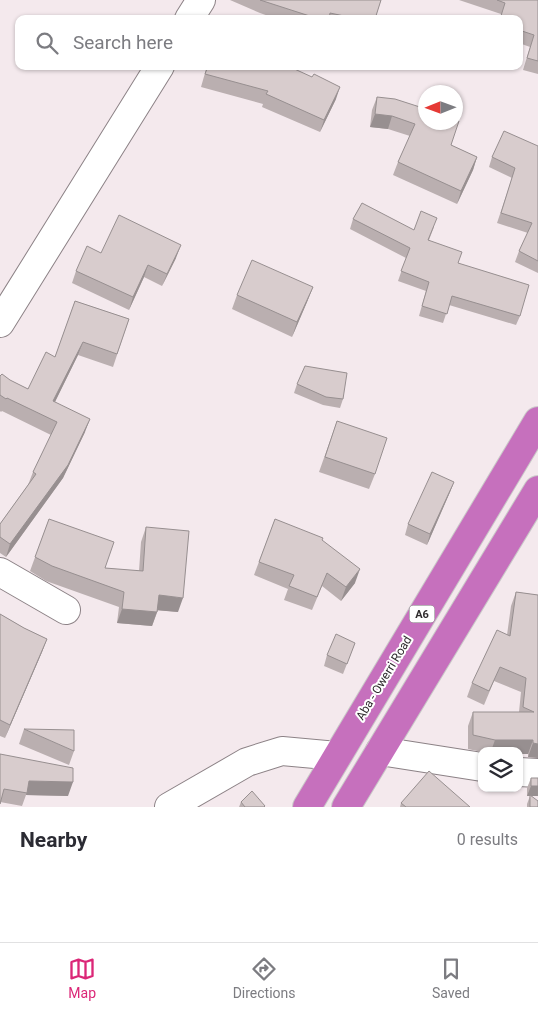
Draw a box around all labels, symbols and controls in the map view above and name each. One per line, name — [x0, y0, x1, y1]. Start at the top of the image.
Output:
search box — [15, 15, 523, 70]
icon: search — [33, 29, 61, 57]
text: Search here — [73, 31, 173, 54]
north arrow — [418, 85, 463, 130]
road number: A6 — [410, 606, 434, 622]
street label: Aba - Owerri Road — [353, 633, 415, 723]
map controls — [478, 747, 523, 792]
button: layers — [478, 747, 523, 792]
text: Nearby — [20, 828, 87, 852]
text: 0 results — [457, 830, 518, 849]
tab: Map — [68, 955, 96, 1001]
tab: Directions — [233, 955, 296, 1001]
tab: Saved — [432, 955, 470, 1001]

